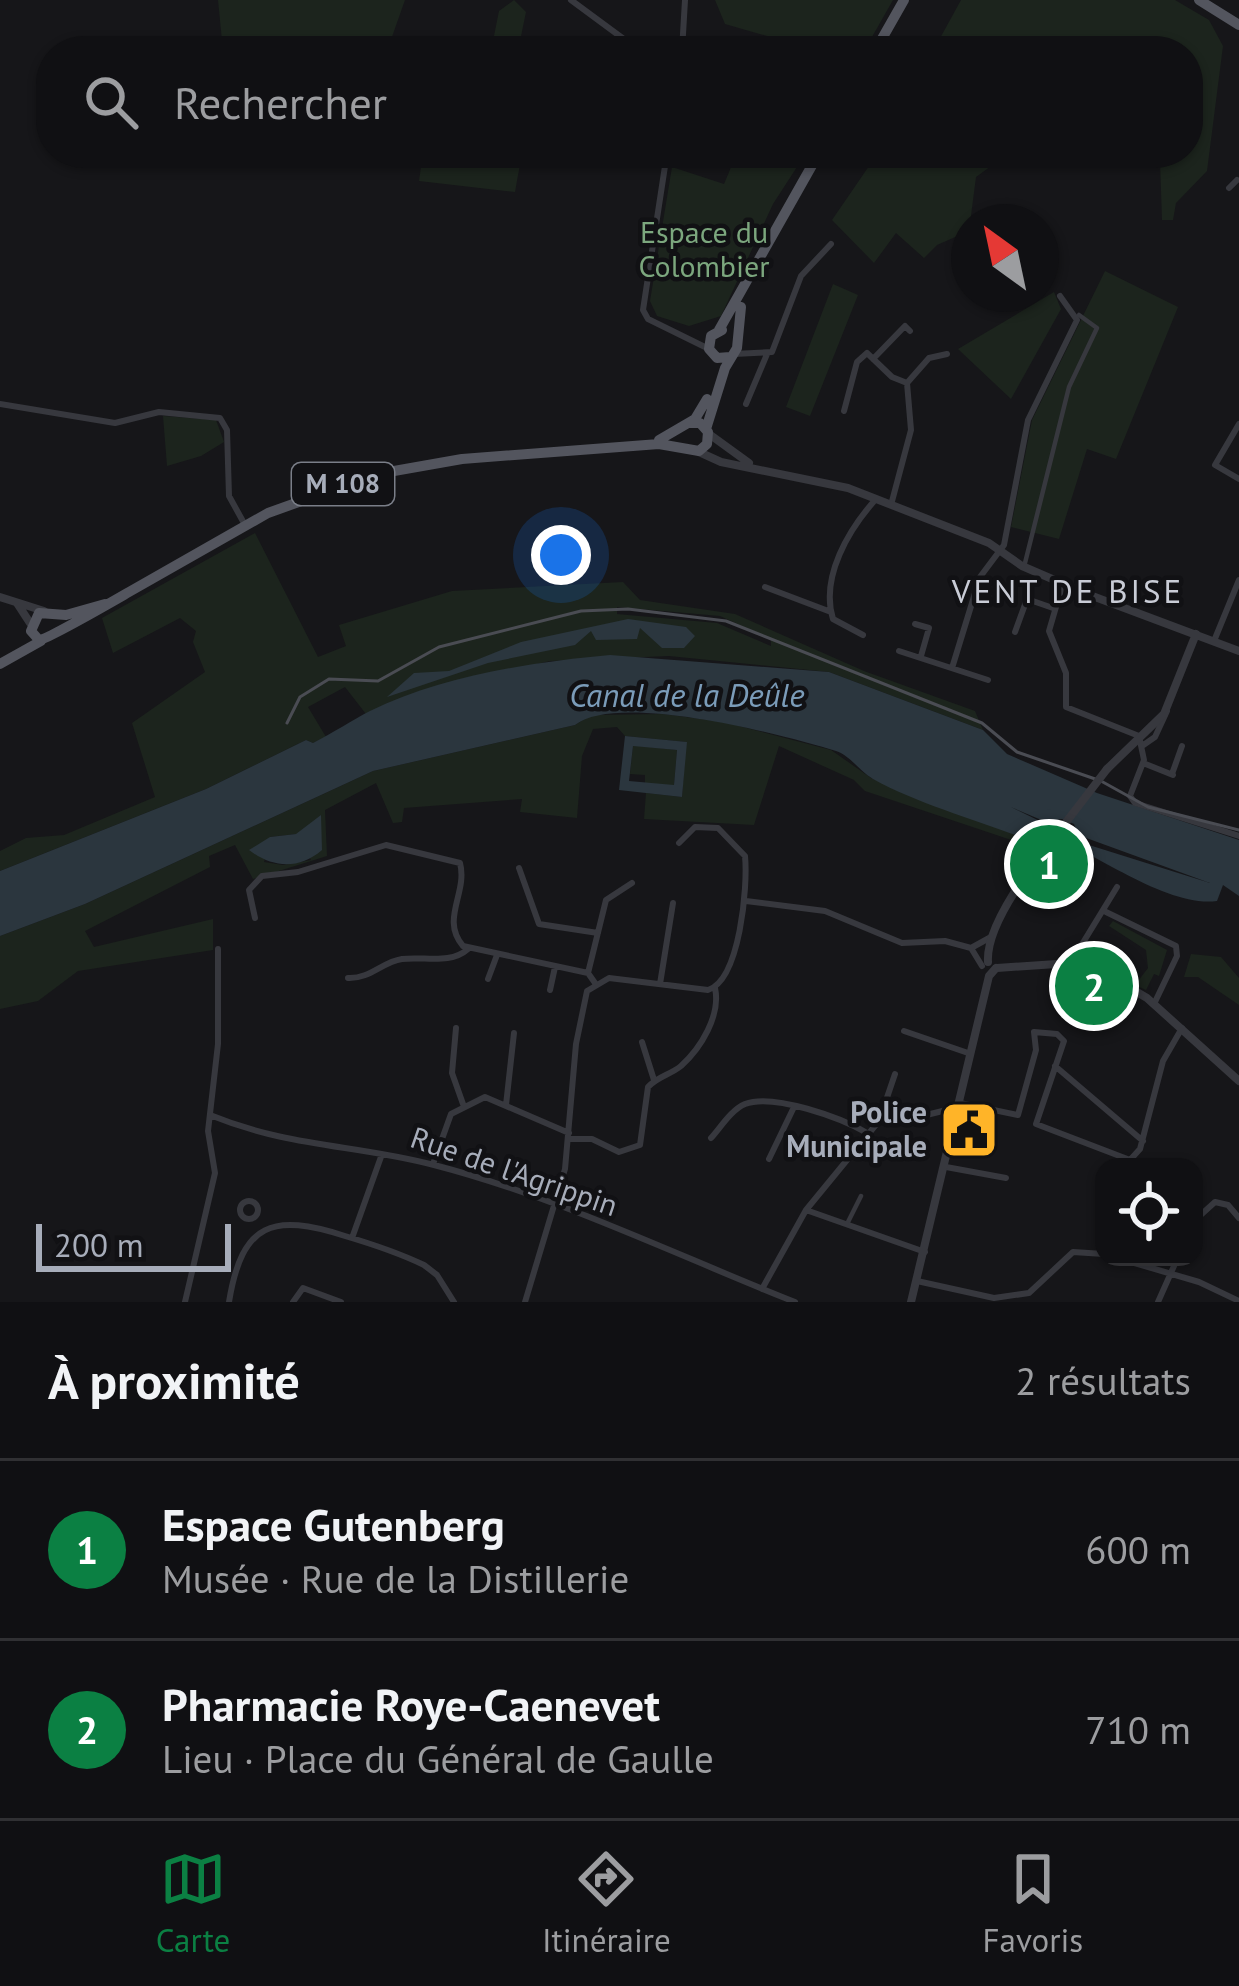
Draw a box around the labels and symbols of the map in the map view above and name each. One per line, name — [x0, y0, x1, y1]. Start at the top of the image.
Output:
north arrow — [951, 204, 1059, 312]
park label: Espace du Colombier — [638, 212, 770, 285]
road number: M 108 — [292, 463, 394, 505]
your location — [531, 525, 591, 585]
district label: VENT DE BISE — [951, 569, 1184, 612]
water label: Canal de la Deûle — [569, 673, 805, 716]
pin: 1 — [1010, 819, 1088, 909]
pin: 2 — [1055, 941, 1133, 1031]
place label: Police Municipale — [786, 1092, 927, 1165]
public building icon: Police Municipale — [938, 1099, 1000, 1161]
street label: Rue de l'Agrippin — [406, 1117, 623, 1224]
scale bar — [36, 1218, 231, 1271]

